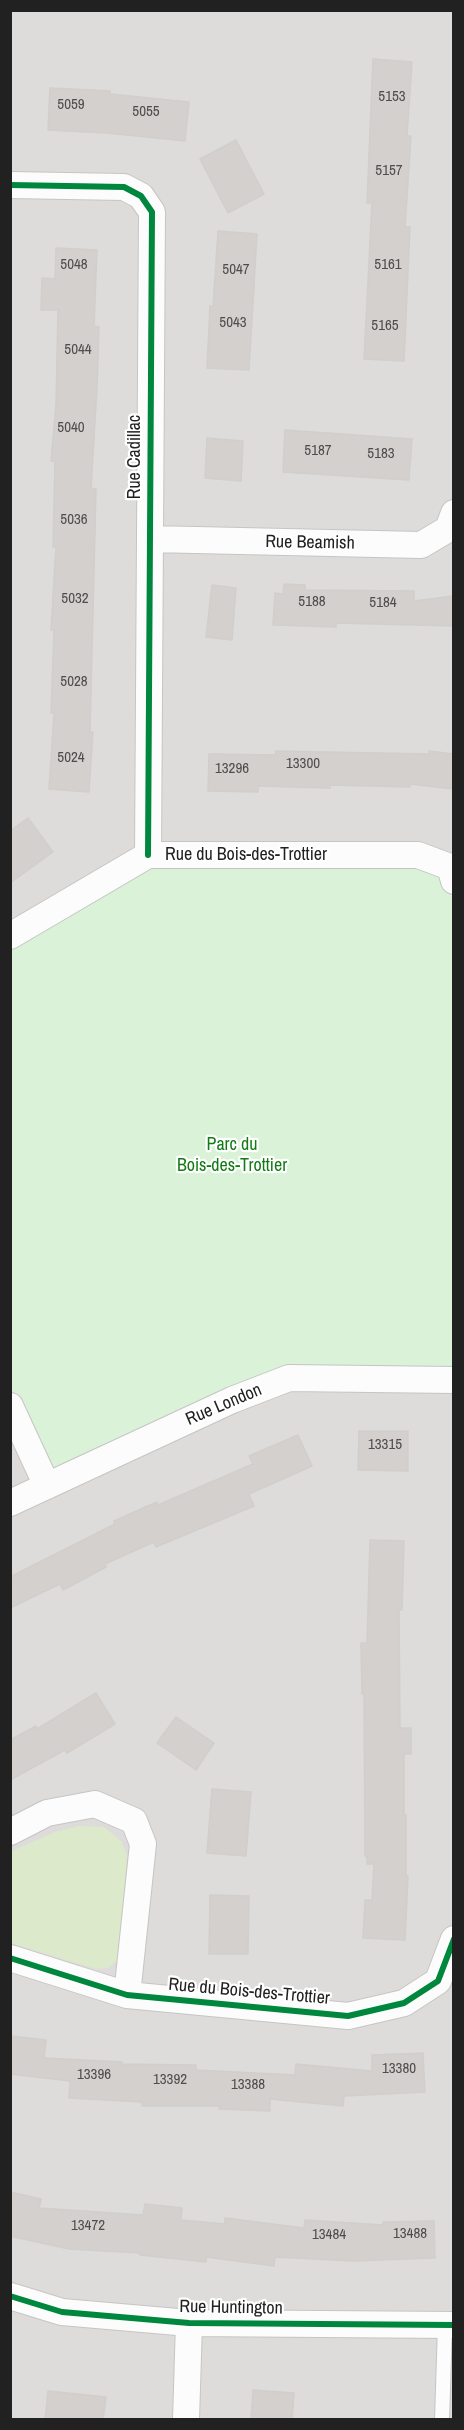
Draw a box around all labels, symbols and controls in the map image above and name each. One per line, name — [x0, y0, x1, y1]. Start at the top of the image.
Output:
house number: 5153 — [378, 88, 406, 106]
house number: 5059 — [57, 96, 85, 114]
house number: 5055 — [132, 103, 160, 121]
house number: 5157 — [375, 162, 403, 180]
house number: 5048 — [60, 256, 88, 274]
house number: 5161 — [374, 256, 402, 274]
house number: 5047 — [222, 261, 250, 279]
house number: 5043 — [219, 314, 247, 332]
house number: 5165 — [371, 317, 399, 335]
house number: 5044 — [64, 341, 92, 359]
street label: Rue Cadillac — [124, 415, 146, 499]
house number: 5040 — [57, 419, 85, 437]
house number: 5187 — [304, 442, 332, 460]
house number: 5183 — [367, 445, 395, 463]
house number: 5036 — [60, 511, 88, 529]
street label: Rue Beamish — [265, 531, 355, 555]
house number: 5032 — [61, 590, 89, 608]
house number: 5188 — [298, 593, 326, 611]
house number: 5184 — [369, 594, 397, 612]
house number: 5028 — [60, 673, 88, 691]
house number: 5024 — [57, 749, 85, 767]
house number: 13300 — [286, 755, 320, 773]
house number: 13296 — [215, 760, 249, 778]
street label: Rue du Bois-des-Trottier — [165, 844, 327, 866]
park label: Parc du Bois-des-Trottier — [177, 1134, 287, 1176]
street label: Rue London — [183, 1379, 265, 1431]
house number: 13315 — [368, 1436, 402, 1454]
street label: Rue du Bois-des-Trottier — [167, 1974, 331, 2010]
house number: 13380 — [382, 2060, 416, 2078]
house number: 13396 — [77, 2066, 111, 2084]
house number: 13392 — [153, 2071, 187, 2089]
house number: 13388 — [231, 2076, 265, 2094]
house number: 13472 — [71, 2217, 105, 2235]
house number: 13488 — [393, 2225, 427, 2243]
house number: 13484 — [312, 2226, 346, 2244]
street label: Rue Huntington — [179, 2296, 283, 2320]

